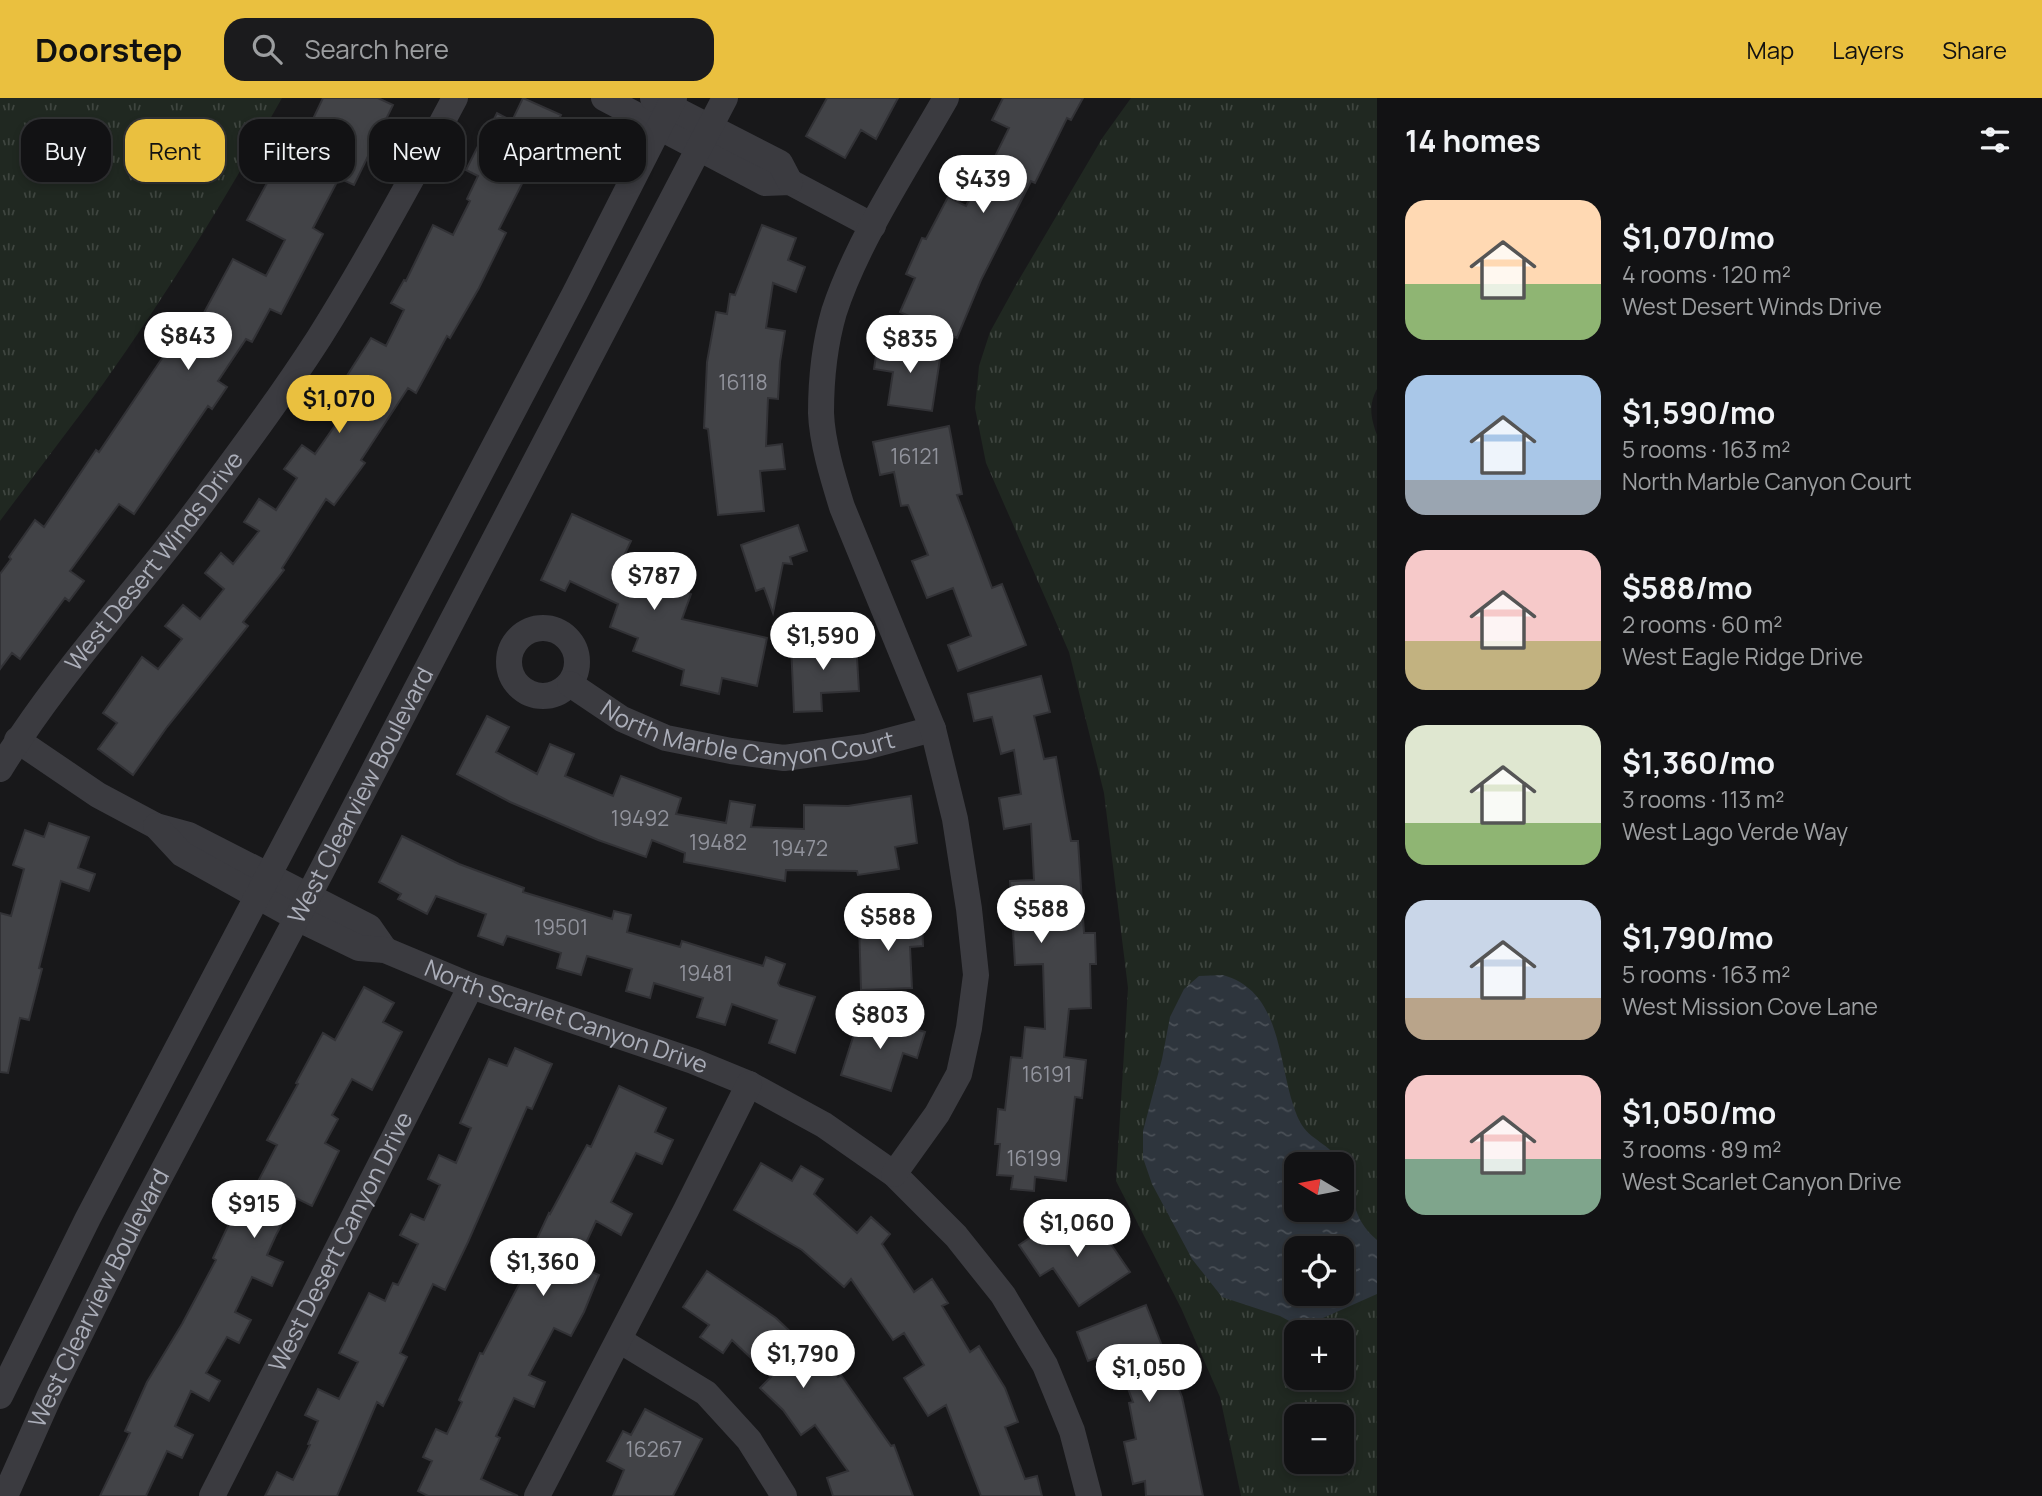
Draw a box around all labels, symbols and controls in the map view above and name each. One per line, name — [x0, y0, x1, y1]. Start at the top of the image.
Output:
search box — [224, 18, 714, 81]
text: Doorstep — [35, 27, 182, 72]
icon: search — [248, 30, 286, 68]
text: Search here — [304, 31, 449, 67]
text: Map — [1747, 33, 1794, 66]
text: Layers — [1832, 33, 1904, 66]
text: Share — [1942, 33, 2007, 66]
chip: Buy — [21, 119, 111, 182]
chip: Rent — [125, 119, 225, 182]
chip: Filters — [239, 119, 355, 182]
chip: New — [369, 119, 465, 182]
chip: Apartment — [479, 119, 646, 182]
text: 14 homes — [1405, 120, 1541, 161]
icon: filters — [1976, 121, 2014, 159]
pin: $439 — [942, 156, 1024, 215]
text: $439 — [955, 162, 1011, 194]
text: $1,070/mo — [1622, 217, 1775, 258]
icon: home — [1461, 228, 1545, 312]
text: 4 rooms · 120 m² — [1622, 258, 1791, 290]
text: West Desert Winds Drive — [1622, 290, 1882, 322]
pin: $843 — [147, 313, 229, 372]
pin: $835 — [869, 316, 951, 375]
text: $843 — [160, 319, 216, 351]
text: $835 — [882, 322, 938, 354]
house number: 16118 — [718, 368, 768, 396]
pin: $1,070 — [282, 376, 396, 435]
text: $1,070 — [302, 382, 376, 414]
text: $1,590/mo — [1622, 392, 1775, 433]
icon: home — [1461, 403, 1545, 487]
text: 5 rooms · 163 m² — [1622, 433, 1790, 465]
house number: 16121 — [890, 442, 940, 470]
street label: West Desert Winds Drive — [57, 444, 250, 677]
text: North Marble Canyon Court — [1622, 465, 1912, 497]
pin: $787 — [613, 552, 695, 612]
text: $787 — [627, 559, 681, 591]
text: $588/mo — [1622, 567, 1753, 608]
icon: home — [1461, 578, 1545, 662]
text: 2 rooms · 60 m² — [1622, 608, 1783, 640]
pin: $1,590 — [766, 612, 880, 672]
text: $1,590 — [786, 619, 860, 651]
text: West Eagle Ridge Drive — [1622, 640, 1863, 672]
street label: West Clearview Boulevard — [279, 661, 440, 929]
street label: North Marble Canyon Court — [595, 691, 898, 773]
text: $1,360/mo — [1622, 742, 1775, 783]
icon: home — [1461, 753, 1545, 837]
text: 3 rooms · 113 m² — [1622, 783, 1785, 815]
house number: 19492 — [611, 804, 669, 832]
text: West Lago Verde Way — [1622, 815, 1848, 847]
house number: 19482 — [689, 828, 747, 856]
house number: 19472 — [772, 834, 828, 862]
pin: $588 — [1000, 886, 1082, 945]
text: $588 — [1013, 892, 1069, 924]
pin: $588 — [847, 894, 929, 953]
text: $588 — [860, 900, 916, 932]
house number: 19501 — [534, 913, 588, 941]
text: $1,790/mo — [1622, 917, 1774, 958]
icon: home — [1461, 928, 1545, 1012]
street label: North Scarlet Canyon Drive — [420, 950, 713, 1080]
text: 5 rooms · 163 m² — [1622, 958, 1790, 990]
house number: 19481 — [679, 959, 733, 987]
text: West Mission Cove Lane — [1622, 990, 1878, 1022]
pin: $803 — [839, 992, 921, 1051]
text: $803 — [851, 998, 909, 1030]
house number: 16191 — [1022, 1060, 1072, 1088]
text: $1,050/mo — [1622, 1092, 1776, 1133]
icon: home — [1461, 1103, 1545, 1187]
street label: West Desert Canyon Drive — [260, 1105, 420, 1377]
text: 3 rooms · 89 m² — [1622, 1133, 1782, 1165]
house number: 16199 — [1006, 1144, 1062, 1172]
north arrow — [1284, 1152, 1354, 1222]
map controls — [1284, 1152, 1354, 1474]
street label: West Clearview Boulevard — [20, 1162, 176, 1432]
text: West Scarlet Canyon Drive — [1622, 1165, 1902, 1197]
pin: $915 — [213, 1180, 295, 1240]
text: $915 — [228, 1187, 280, 1219]
pin: $1,060 — [1020, 1200, 1134, 1259]
text: $1,060 — [1039, 1206, 1115, 1238]
button: locate — [1284, 1236, 1354, 1306]
pin: $1,360 — [486, 1238, 600, 1298]
text: $1,360 — [506, 1245, 580, 1277]
button: + — [1284, 1320, 1354, 1390]
pin: $1,790 — [746, 1330, 860, 1390]
text: $1,790 — [767, 1337, 839, 1369]
pin: $1,050 — [1092, 1344, 1206, 1404]
text: $1,050 — [1112, 1351, 1186, 1383]
button: − — [1284, 1404, 1354, 1474]
house number: 16267 — [626, 1435, 682, 1463]

